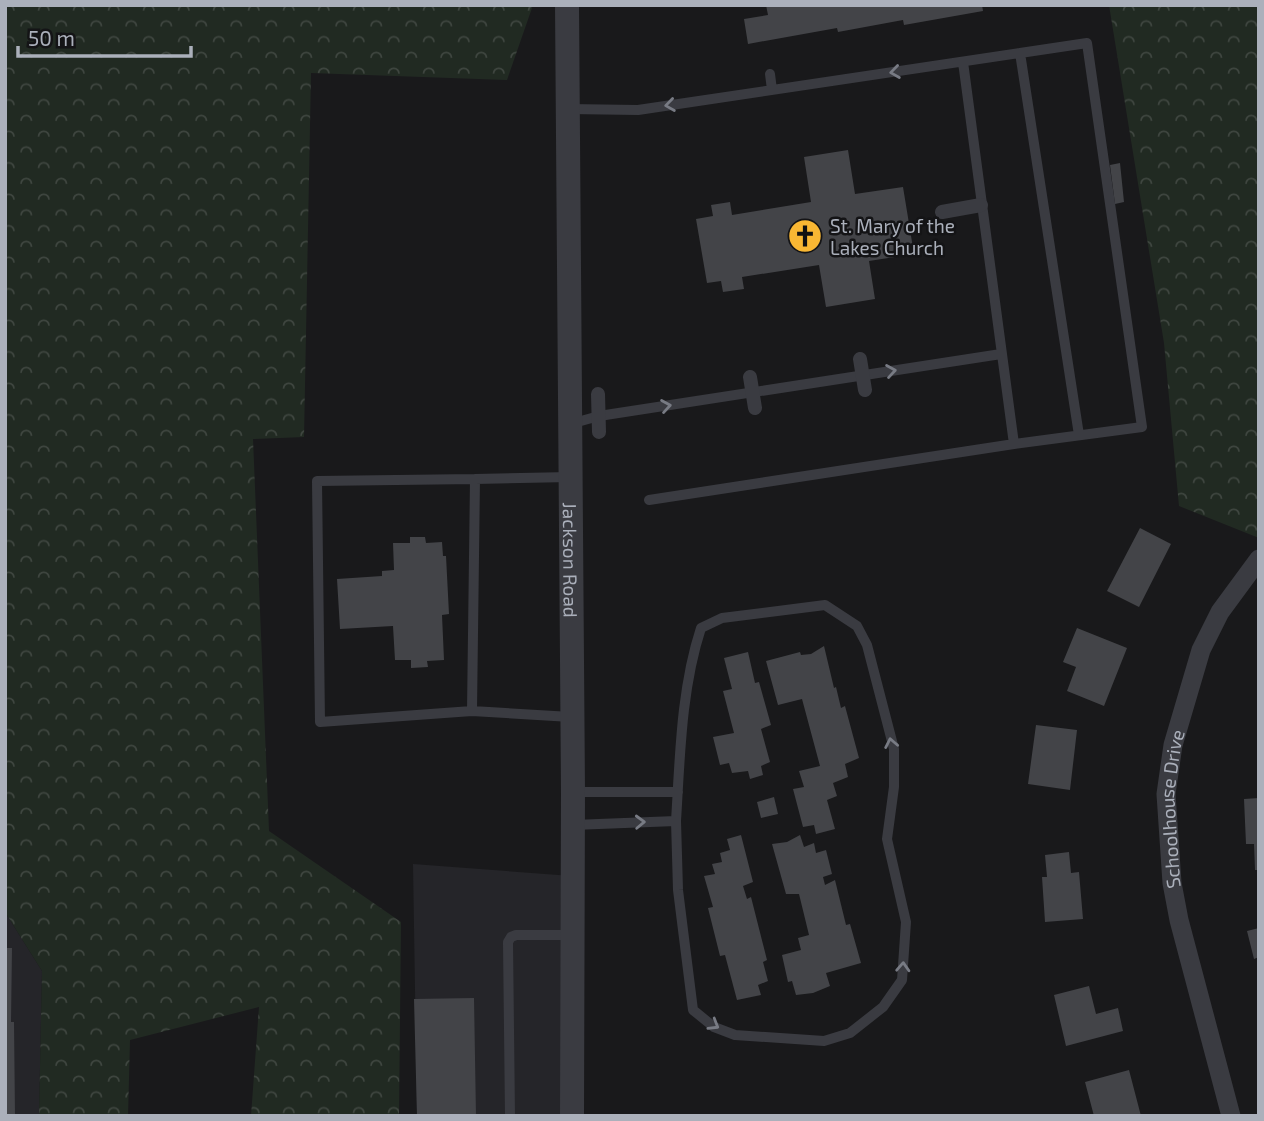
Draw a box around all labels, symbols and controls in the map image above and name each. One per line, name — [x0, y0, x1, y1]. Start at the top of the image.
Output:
scale bar — [18, 14, 191, 58]
text: 50 m — [28, 25, 75, 50]
one-way arrow — [889, 64, 901, 79]
one-way arrow — [664, 97, 676, 112]
place label: St. Mary of the Lakes Church — [830, 214, 955, 259]
church icon: St. Mary of the Lakes Church — [786, 217, 824, 255]
one-way arrow — [885, 364, 897, 379]
one-way arrow — [660, 399, 672, 414]
street label: Jackson Road — [559, 502, 583, 618]
street label: Schoolhouse Drive — [1154, 726, 1189, 891]
one-way arrow — [885, 737, 900, 749]
one-way arrow — [635, 815, 646, 830]
one-way arrow — [895, 962, 910, 973]
one-way arrow — [706, 1017, 719, 1030]

